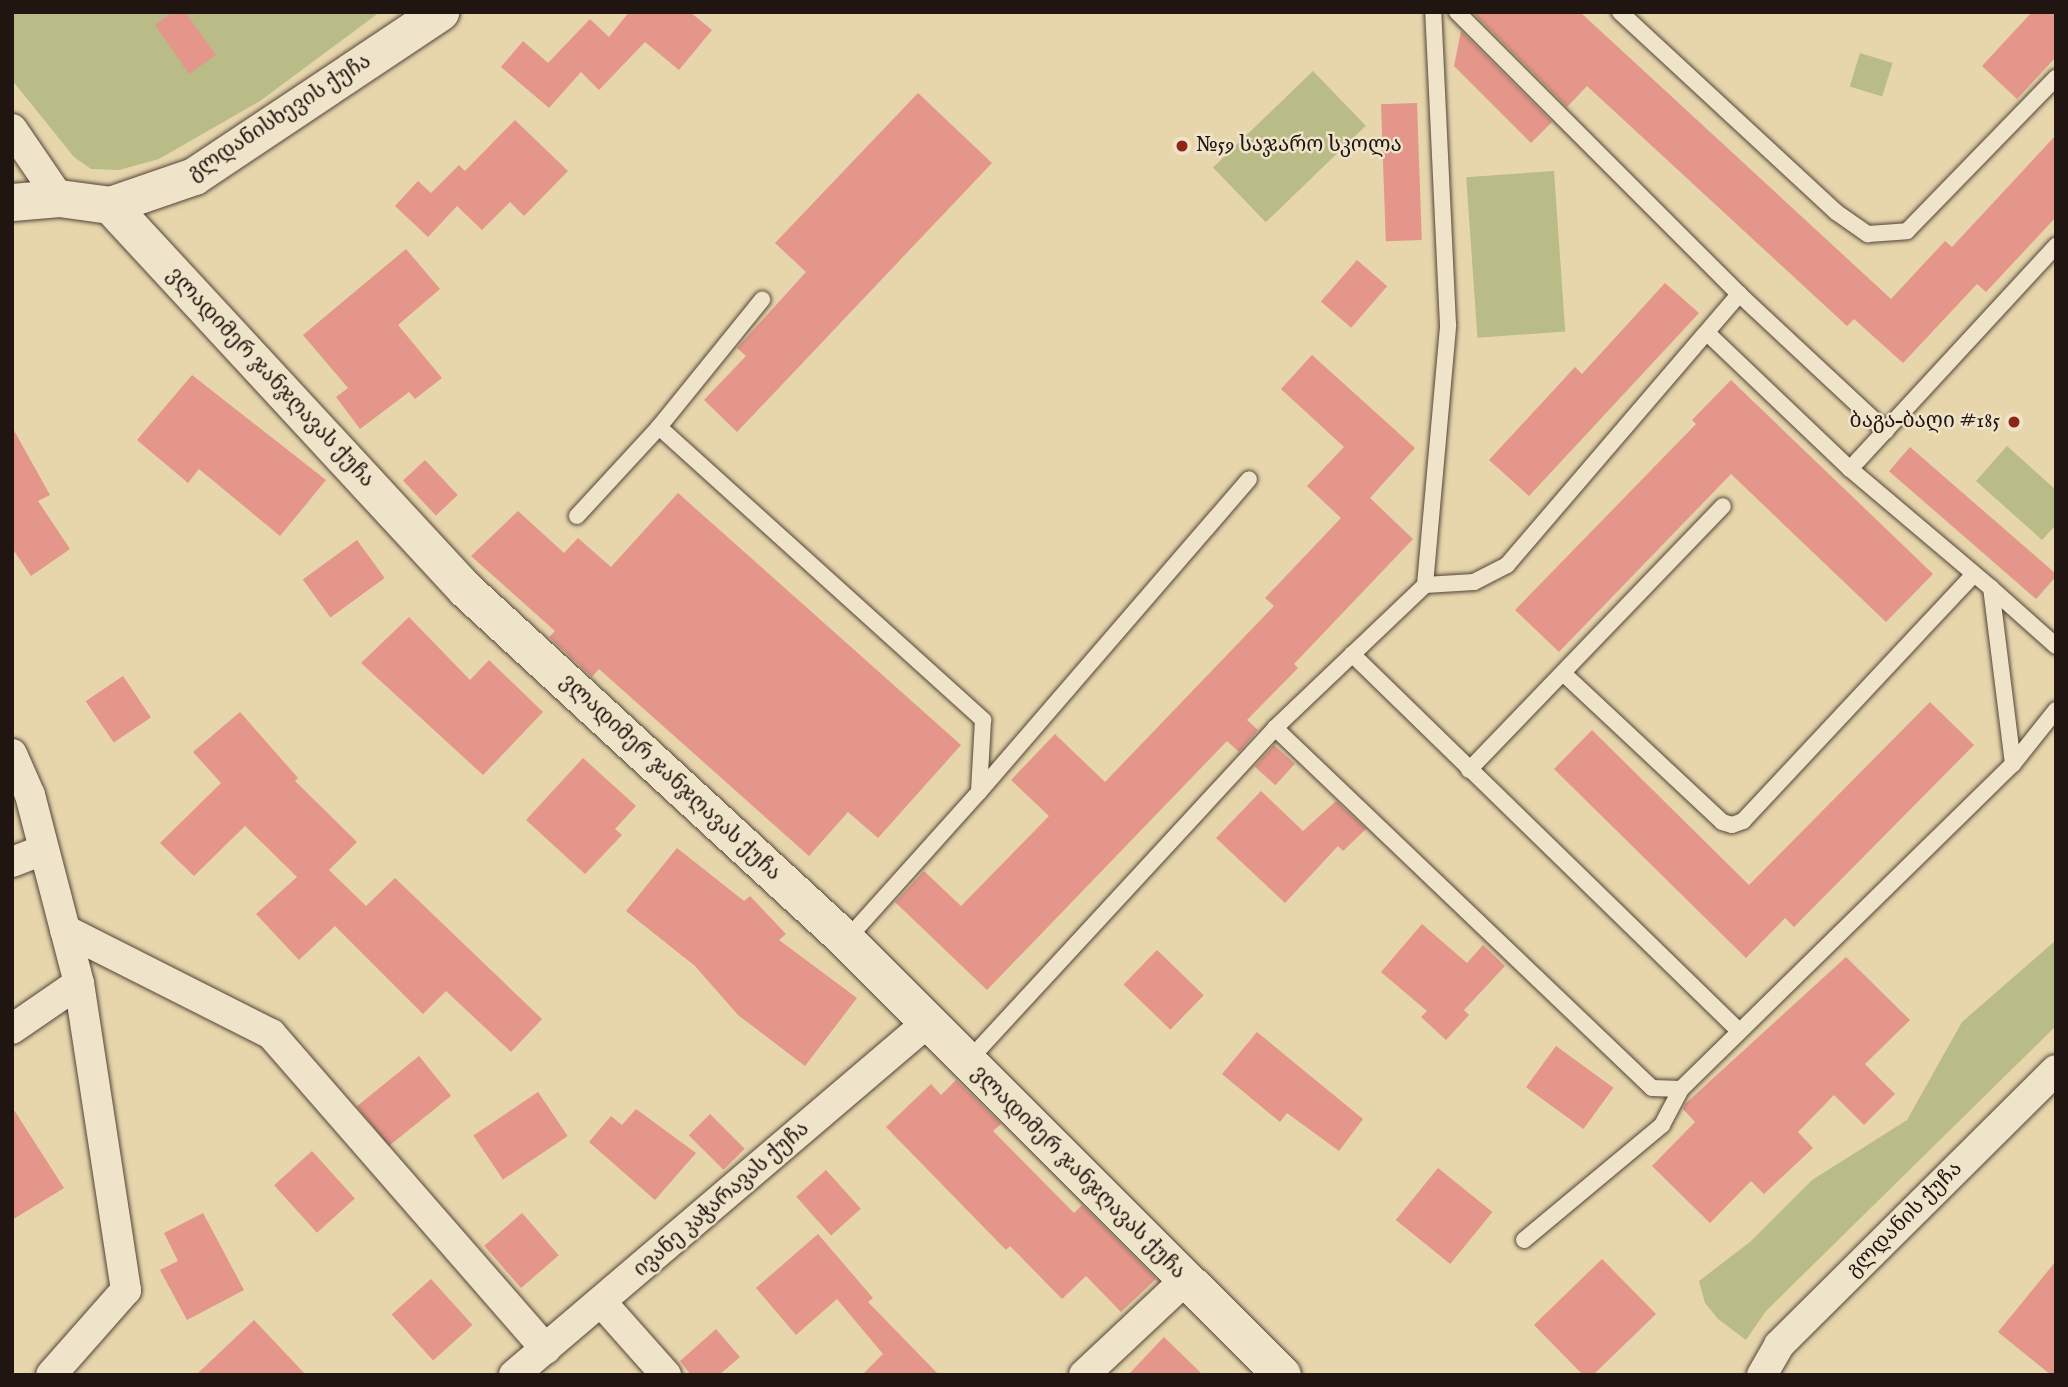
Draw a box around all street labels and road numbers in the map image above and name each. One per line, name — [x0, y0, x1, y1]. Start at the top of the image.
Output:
street label: გლდანისხევის ქუჩა — [184, 49, 376, 187]
street label: ვლადიმერ ჯანჯღავას ქუჩა — [161, 263, 379, 493]
street label: ვლადიმერ ჯანჯღავას ქუჩა — [555, 669, 785, 887]
street label: ვლადიმერ ჯანჯღავას ქუჩა — [966, 1061, 1190, 1285]
street label: ივანე კაჭარავას ქუჩა — [629, 1117, 815, 1283]
street label: გლდანის ქუჩა — [1842, 1157, 1968, 1283]

